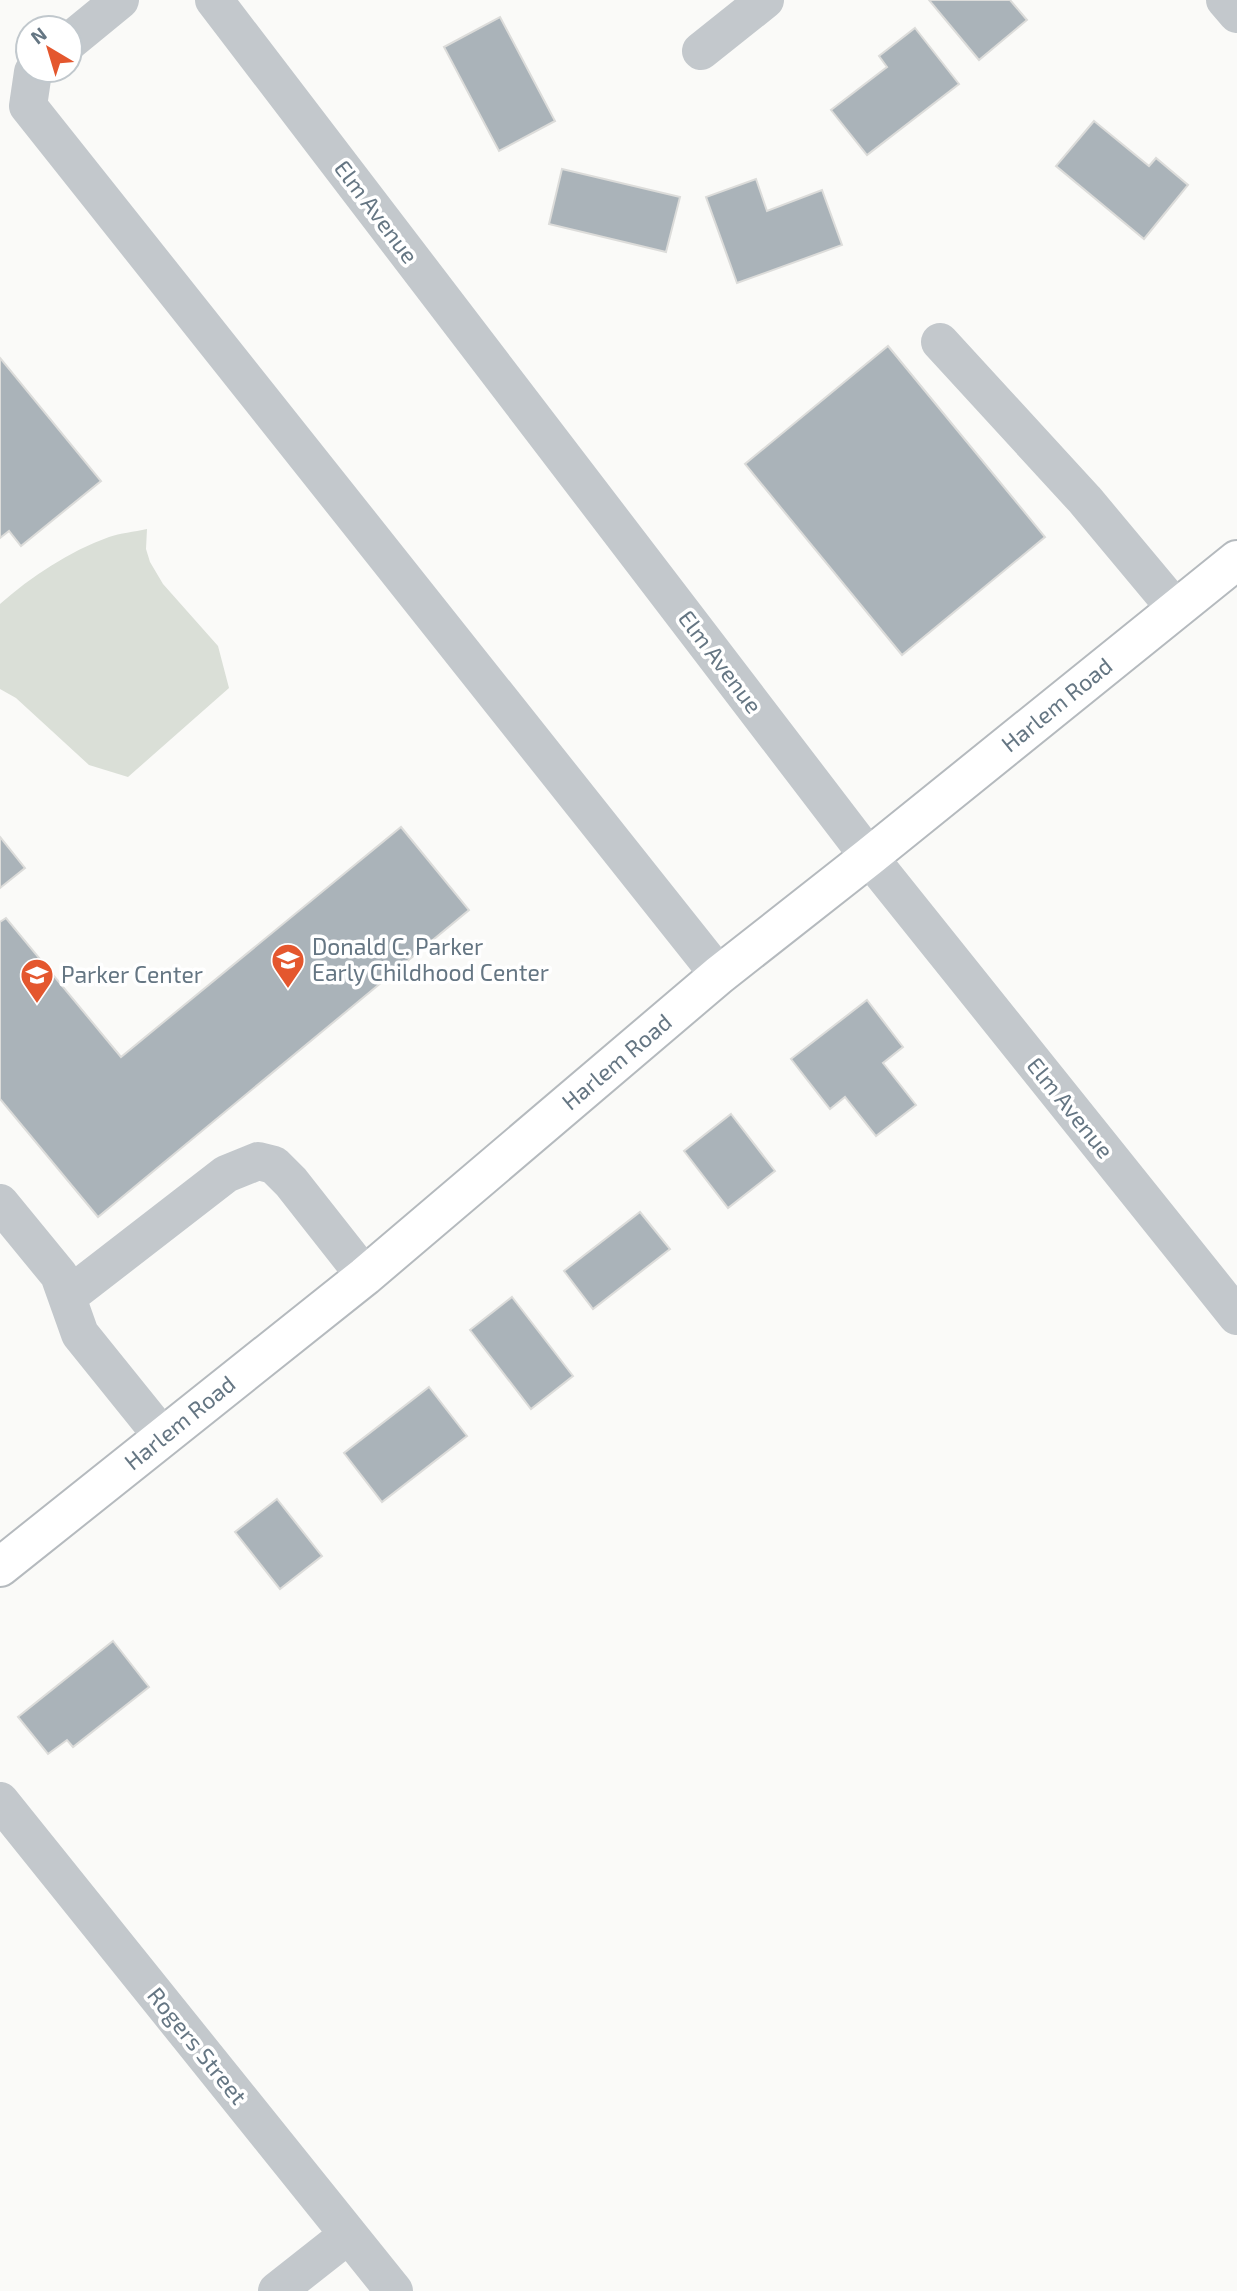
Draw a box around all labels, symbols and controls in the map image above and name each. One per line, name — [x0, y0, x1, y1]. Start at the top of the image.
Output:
north arrow — [14, 14, 84, 84]
text: N — [26, 22, 51, 48]
street label: Elm Avenue — [329, 154, 425, 268]
street label: Elm Avenue — [673, 604, 769, 718]
street label: Harlem Road — [995, 651, 1118, 757]
place label: Donald C. Parker Early Childhood Center — [312, 932, 549, 986]
school or university icon: Donald C. Parker Early Childhood Center — [269, 941, 307, 990]
school or university icon: Parker Center — [18, 956, 56, 1005]
place label: Parker Center — [61, 960, 203, 988]
street label: Harlem Road — [556, 1007, 677, 1115]
street label: Elm Avenue — [1022, 1051, 1120, 1163]
street label: Harlem Road — [118, 1369, 241, 1475]
street label: Rogers Street — [142, 1981, 254, 2110]

